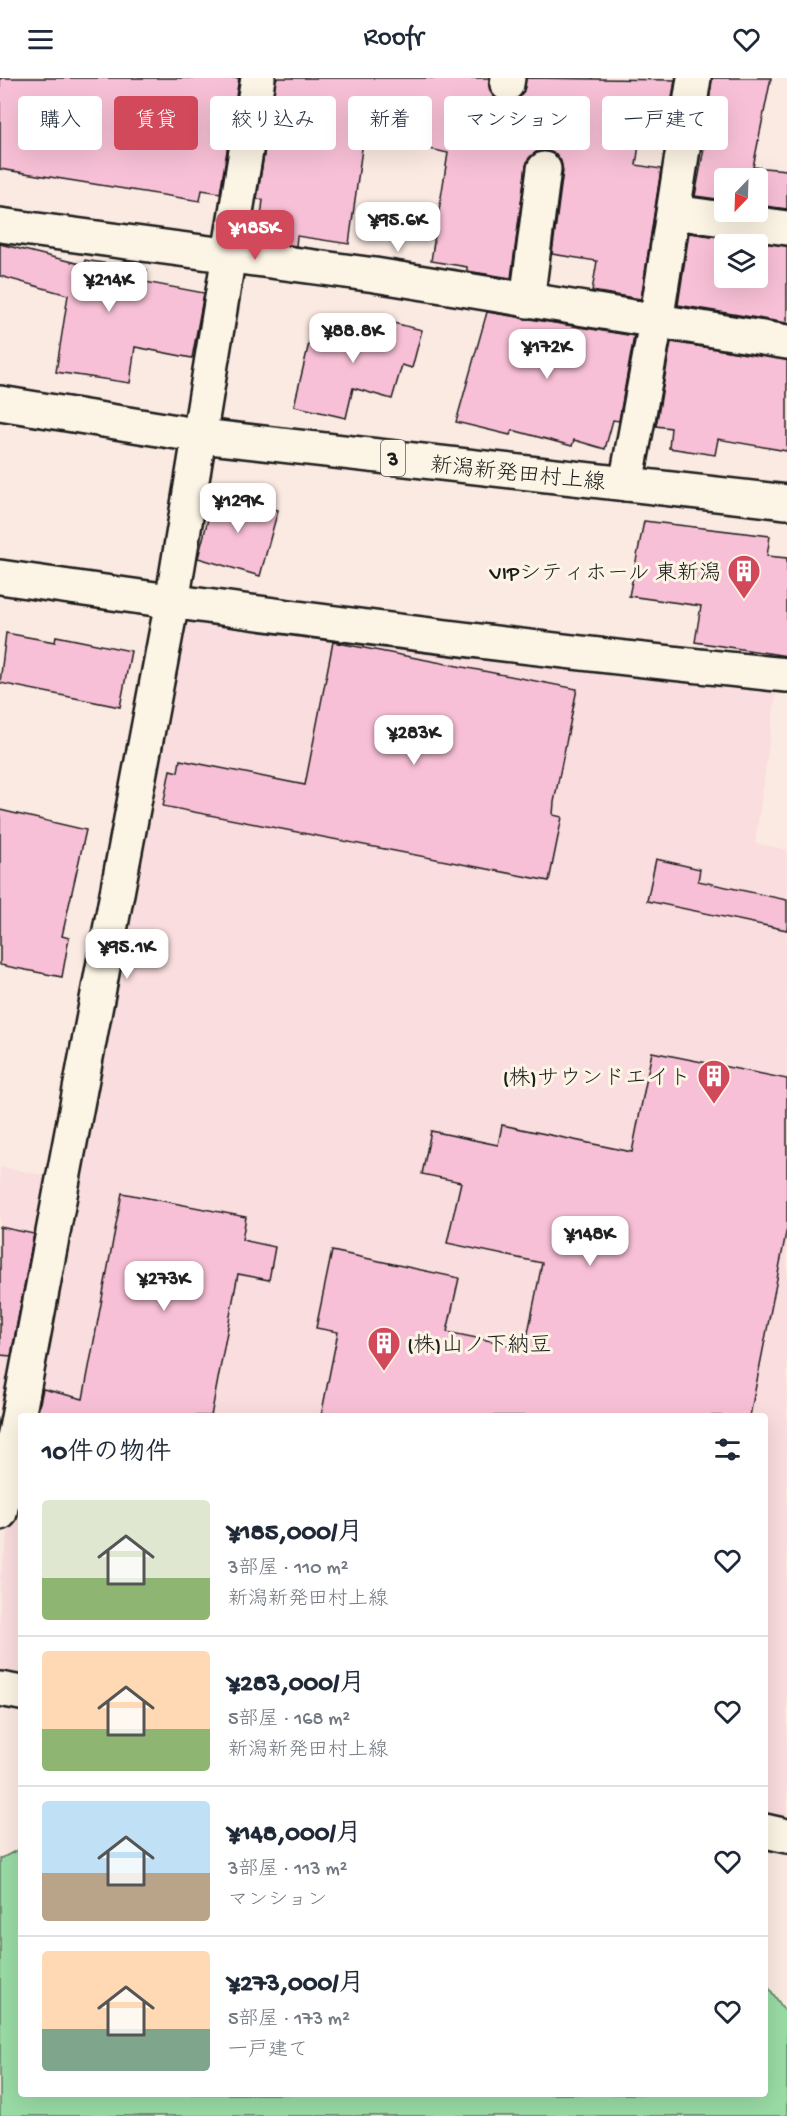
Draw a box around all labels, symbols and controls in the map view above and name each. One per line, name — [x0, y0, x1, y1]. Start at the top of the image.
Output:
icon: menu — [24, 23, 57, 56]
text: Roofr — [364, 23, 424, 55]
icon: heart — [730, 23, 763, 56]
chip: 購入 — [18, 96, 102, 150]
chip: 賃貸 — [114, 96, 198, 150]
chip: 絞り込み — [210, 96, 336, 150]
chip: 新着 — [348, 96, 432, 150]
chip: マンション — [444, 96, 590, 150]
chip: 一戸建て — [602, 96, 728, 150]
north arrow — [714, 168, 768, 222]
map controls — [714, 168, 768, 288]
pin: ¥95.6K — [349, 202, 447, 253]
pin: ¥185K — [213, 210, 297, 261]
text: ¥95.6K — [369, 210, 427, 233]
text: ¥185K — [230, 218, 280, 241]
button: layers — [714, 234, 768, 288]
pin: ¥214K — [67, 262, 151, 313]
text: ¥214K — [85, 270, 133, 293]
pin: ¥88.8K — [304, 313, 402, 364]
text: ¥88.8K — [323, 321, 383, 344]
pin: ¥172K — [505, 329, 589, 380]
text: ¥172K — [523, 337, 571, 360]
road number: 3 — [381, 440, 405, 476]
street label: 新潟新発田村上線 — [429, 453, 607, 498]
pin: ¥129K — [196, 483, 280, 534]
text: ¥129K — [214, 491, 262, 514]
building icon: VIPシティホール 東新潟 — [726, 553, 762, 600]
place label: VIPシティホール 東新潟 — [488, 561, 721, 588]
pin: ¥283K — [372, 715, 456, 766]
text: ¥283K — [388, 723, 440, 746]
pin: ¥95.1K — [78, 929, 176, 980]
text: ¥95.1K — [99, 937, 155, 960]
building icon: (株)サウンドエイト — [696, 1058, 732, 1105]
place label: (株)サウンドエイト — [503, 1066, 691, 1093]
pin: ¥148K — [548, 1216, 632, 1267]
text: ¥148K — [566, 1224, 614, 1247]
pin: ¥273K — [122, 1261, 206, 1312]
text: ¥273K — [139, 1269, 189, 1292]
building icon: (株)山ノ下納豆 — [366, 1325, 402, 1372]
place label: (株)山ノ下納豆 — [407, 1333, 551, 1360]
icon: filters — [711, 1433, 744, 1466]
text: 10件の物件 — [42, 1439, 171, 1470]
text: ¥185,000/月 — [228, 1519, 363, 1550]
icon: home — [90, 1524, 162, 1596]
icon: heart — [711, 1544, 744, 1577]
text: 3部屋 · 110 m² — [228, 1558, 349, 1581]
text: 新潟新発田村上線 — [228, 1589, 388, 1612]
text: ¥283,000/月 — [228, 1670, 365, 1701]
icon: home — [90, 1675, 162, 1747]
icon: heart — [711, 1695, 744, 1728]
text: 5部屋 · 168 m² — [228, 1709, 350, 1732]
text: 新潟新発田村上線 — [228, 1740, 388, 1763]
text: ¥148,000/月 — [228, 1820, 362, 1851]
icon: home — [90, 1825, 162, 1897]
icon: heart — [711, 1845, 744, 1878]
text: 3部屋 · 113 m² — [228, 1859, 348, 1882]
text: マンション — [228, 1890, 327, 1913]
text: ¥273,000/月 — [228, 1970, 365, 2001]
icon: home — [90, 1975, 162, 2047]
icon: heart — [711, 1995, 744, 2028]
text: 5部屋 · 173 m² — [228, 2009, 350, 2032]
text: 一戸建て — [228, 2040, 308, 2063]

